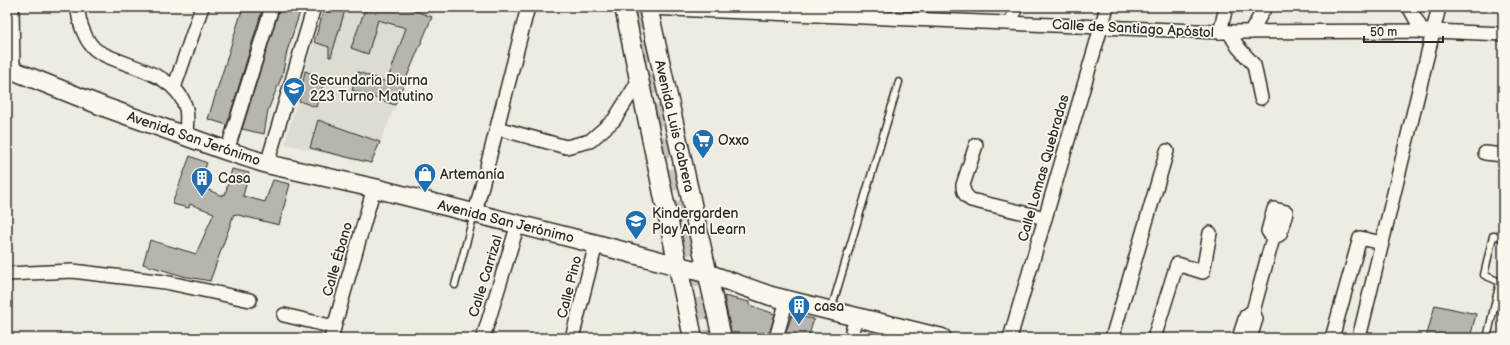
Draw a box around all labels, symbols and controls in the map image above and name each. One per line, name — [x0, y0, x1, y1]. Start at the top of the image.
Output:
street label: Calle de Santiago Apóstol — [1052, 16, 1214, 41]
scale bar — [1364, 18, 1443, 44]
text: 50 m — [1370, 25, 1397, 40]
street label: Avenida Luis Cabrera — [651, 58, 698, 194]
place label: Secundaria Diurna 223 Turno Matutino — [310, 72, 434, 105]
school or university icon: Secundaria Diurna 223 Turno Matutino — [281, 75, 307, 108]
street label: Calle Lomas Quebradas — [1014, 93, 1073, 244]
street label: Avenida San Jerónimo — [125, 108, 263, 169]
supermarket icon: Oxxo — [690, 127, 716, 160]
place label: Oxxo — [718, 132, 749, 149]
shop icon: Artemanía — [412, 161, 438, 194]
building icon: Casa — [189, 165, 215, 198]
place label: Artemanía — [440, 166, 505, 183]
place label: Casa — [218, 170, 251, 187]
street label: Avenida San Jerónimo — [436, 196, 576, 247]
place label: Kindergarden Play And Learn — [652, 205, 746, 238]
school or university icon: Kindergarden Play And Learn — [623, 208, 649, 241]
street label: Calle Ébano — [318, 220, 356, 298]
street label: Calle Carrizal — [465, 233, 506, 319]
street label: Calle Pino — [553, 254, 585, 320]
building icon: casa — [786, 293, 812, 326]
place label: casa — [814, 298, 844, 315]

